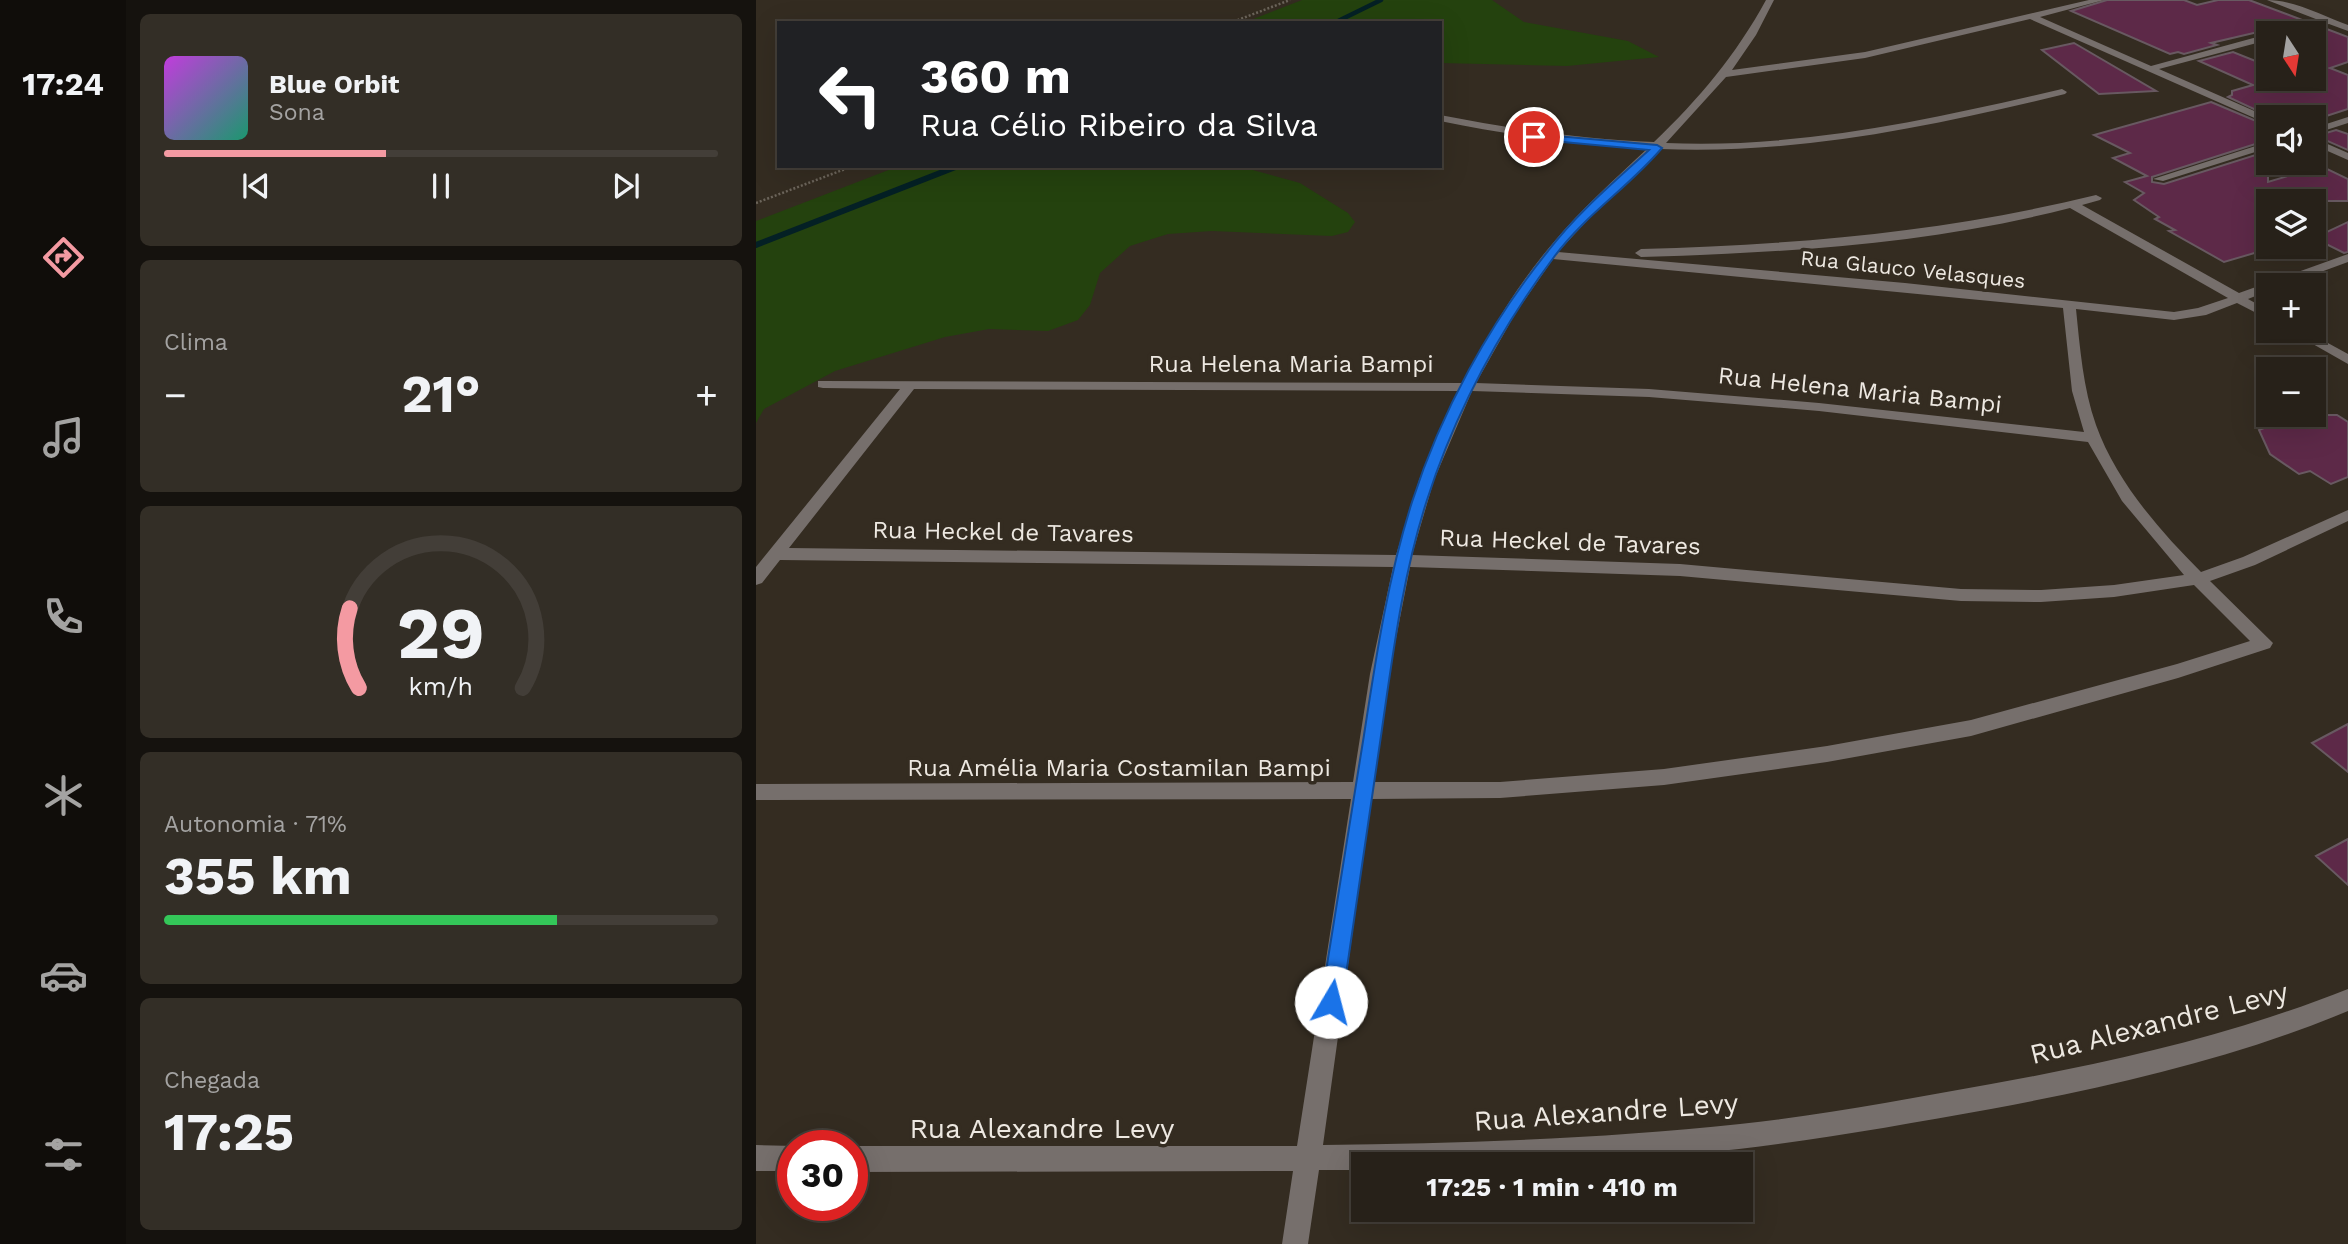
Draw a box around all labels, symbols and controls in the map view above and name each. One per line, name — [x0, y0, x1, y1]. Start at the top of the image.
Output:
north arrow — [2256, 21, 2326, 91]
map controls — [2256, 21, 2326, 427]
text: 360 m — [920, 47, 1071, 105]
icon: left — [805, 49, 896, 140]
text: 17:24 — [22, 65, 104, 103]
text: Blue Orbit — [269, 69, 399, 99]
text: Sona — [269, 99, 325, 126]
button: sound — [2256, 105, 2326, 175]
text: Rua Célio Ribeiro da Silva — [920, 106, 1318, 144]
pin — [1504, 107, 1564, 167]
icon: arrive — [1515, 118, 1553, 156]
icon: previous — [237, 167, 275, 205]
icon: pause — [422, 167, 460, 205]
icon: next — [607, 167, 645, 205]
button: layers — [2256, 189, 2326, 259]
icon: directions — [39, 233, 88, 282]
street label: Rua Glauco Velasques — [1799, 245, 2027, 293]
button: + — [2256, 273, 2326, 343]
text: Clima — [164, 329, 228, 356]
street label: Rua Helena Maria Bampi — [1148, 350, 1434, 378]
button: − — [2256, 357, 2326, 427]
street label: Rua Helena Maria Bampi — [1717, 361, 2003, 419]
text: 21° — [401, 364, 481, 425]
text: − — [164, 373, 187, 417]
text: + — [695, 373, 718, 417]
icon: music — [39, 413, 88, 462]
street label: Rua Heckel de Tavares — [872, 516, 1134, 548]
street label: Rua Heckel de Tavares — [1439, 523, 1701, 561]
text: 29 — [397, 590, 485, 676]
icon: phone — [39, 592, 88, 641]
text: km/h — [409, 672, 473, 701]
street label: Rua Amélia Maria Costamilan Bampi — [907, 754, 1331, 782]
icon: climate — [39, 771, 88, 820]
text: Autonomia · 71% — [164, 811, 347, 838]
text: 355 km — [164, 846, 352, 907]
icon: car — [39, 951, 88, 1000]
position arrow — [1294, 965, 1368, 1039]
street label: Rua Alexandre Levy — [2026, 975, 2292, 1071]
text: Chegada — [164, 1067, 260, 1094]
street label: Rua Alexandre Levy — [1473, 1086, 1740, 1138]
text: 17:25 — [164, 1102, 294, 1163]
street label: Rua Alexandre Levy — [909, 1112, 1175, 1145]
icon: filters — [39, 1130, 88, 1179]
speed limit sign: 30 — [777, 1130, 868, 1221]
text: 17:25 · 1 min · 410 m — [1426, 1172, 1678, 1202]

